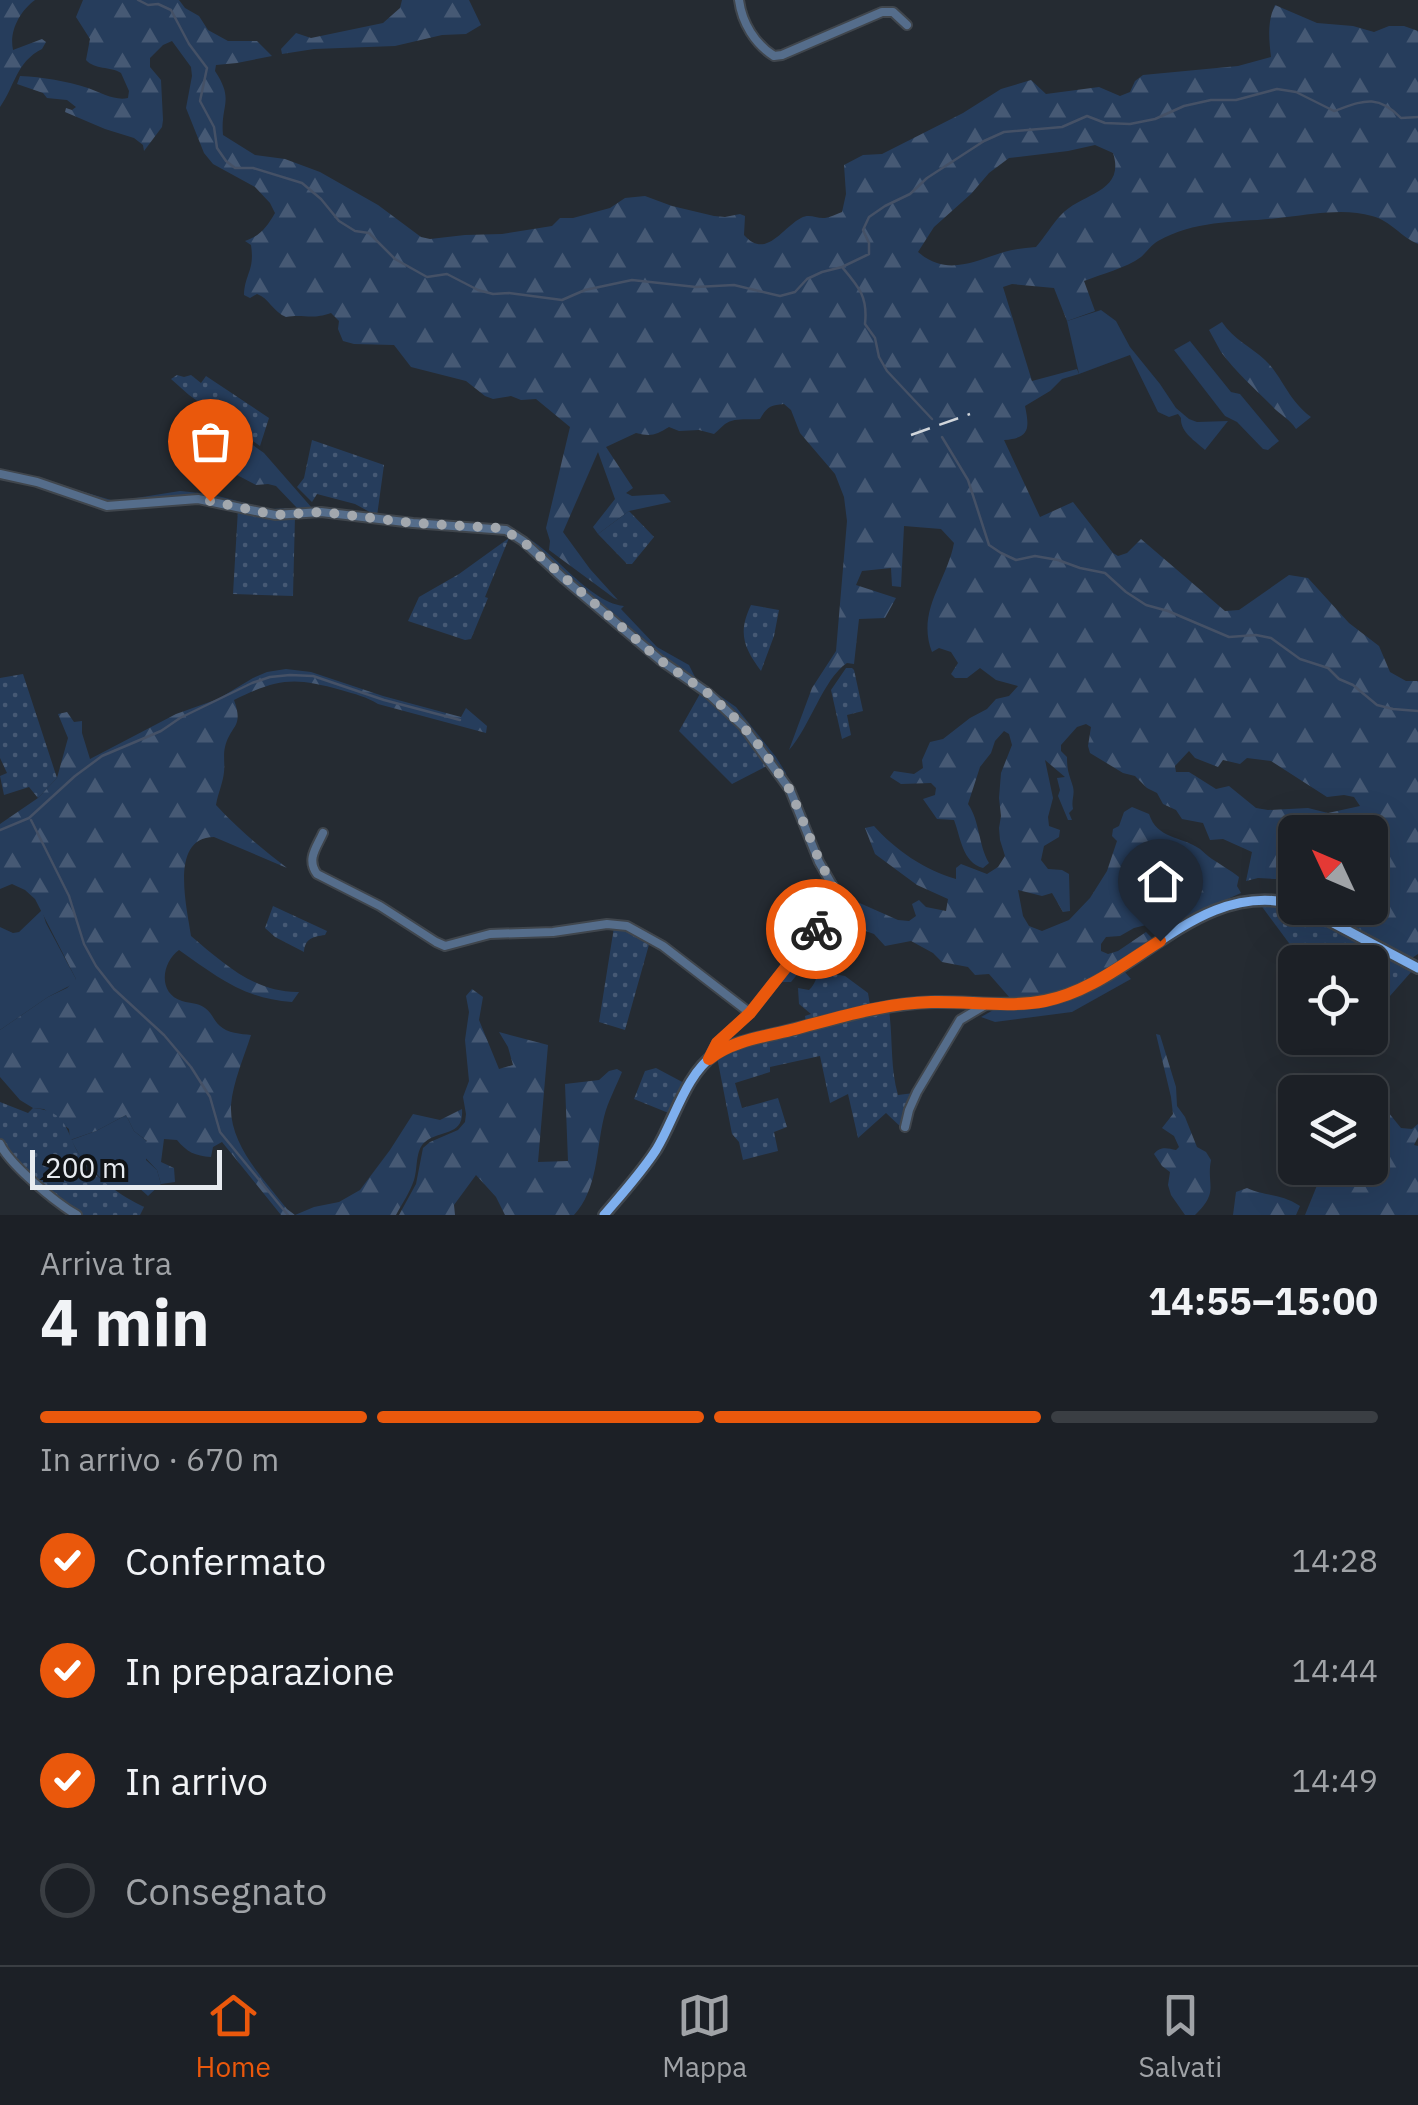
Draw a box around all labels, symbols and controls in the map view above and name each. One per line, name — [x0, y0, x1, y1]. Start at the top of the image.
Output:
pin — [168, 399, 253, 502]
icon: bag — [183, 414, 238, 469]
north arrow — [1278, 815, 1388, 925]
map controls — [1278, 815, 1388, 1185]
pin — [1118, 839, 1203, 942]
icon: home — [1133, 854, 1188, 909]
courier — [766, 879, 866, 979]
icon: bike — [789, 902, 844, 957]
button: locate — [1278, 945, 1388, 1055]
button: layers — [1278, 1075, 1388, 1185]
scale bar — [30, 1145, 222, 1190]
text: 200 m — [45, 1149, 126, 1186]
text: Arriva tra — [40, 1242, 172, 1284]
text: 14:55–15:00 — [1148, 1276, 1378, 1325]
text: 4 min — [40, 1279, 210, 1364]
text: In arrivo · 670 m — [40, 1438, 279, 1480]
icon: check — [40, 1533, 95, 1588]
text: Confermato — [125, 1536, 326, 1585]
text: 14:28 — [1292, 1539, 1378, 1581]
icon: check — [40, 1643, 95, 1698]
text: In preparazione — [125, 1646, 395, 1695]
text: 14:44 — [1292, 1649, 1378, 1691]
icon: check — [40, 1753, 95, 1808]
text: In arrivo — [125, 1756, 268, 1805]
text: 14:49 — [1292, 1759, 1378, 1801]
text: Consegnato — [125, 1866, 327, 1915]
tab: Home — [196, 1988, 271, 2085]
tab: Mappa — [662, 1988, 747, 2085]
tab: Salvati — [1139, 1988, 1222, 2085]

